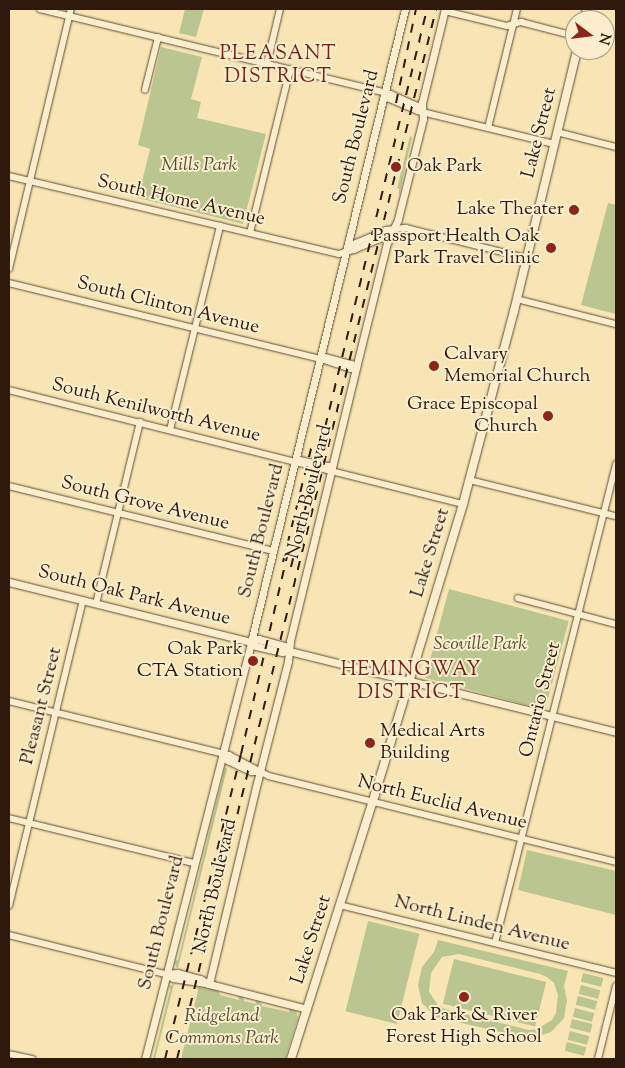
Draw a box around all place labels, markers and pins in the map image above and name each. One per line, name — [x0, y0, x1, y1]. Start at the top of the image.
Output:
place label: Oak Park — [407, 156, 483, 178]
marker: Oak Park — [389, 160, 403, 174]
place label: Lake Theater — [457, 199, 564, 221]
marker: Lake Theater — [568, 204, 580, 216]
place label: Passport Health Oak Park Travel Clinic — [372, 226, 540, 270]
marker: Passport Health Oak Park Travel Clinic — [544, 241, 558, 255]
place label: Calvary Memorial Church — [444, 344, 591, 388]
marker: Calvary Memorial Church — [428, 360, 440, 372]
place label: Grace Episcopal Church — [407, 394, 538, 438]
marker: Grace Episcopal Church — [542, 410, 554, 422]
place label: Oak Park CTA Station — [137, 639, 243, 683]
marker: Oak Park CTA Station — [247, 655, 259, 667]
place label: Medical Arts Building — [380, 721, 485, 765]
marker: Medical Arts Building — [364, 737, 376, 749]
marker: Oak Park & River Forest High School — [458, 991, 470, 1003]
place label: Oak Park & River Forest High School — [386, 1005, 542, 1049]

